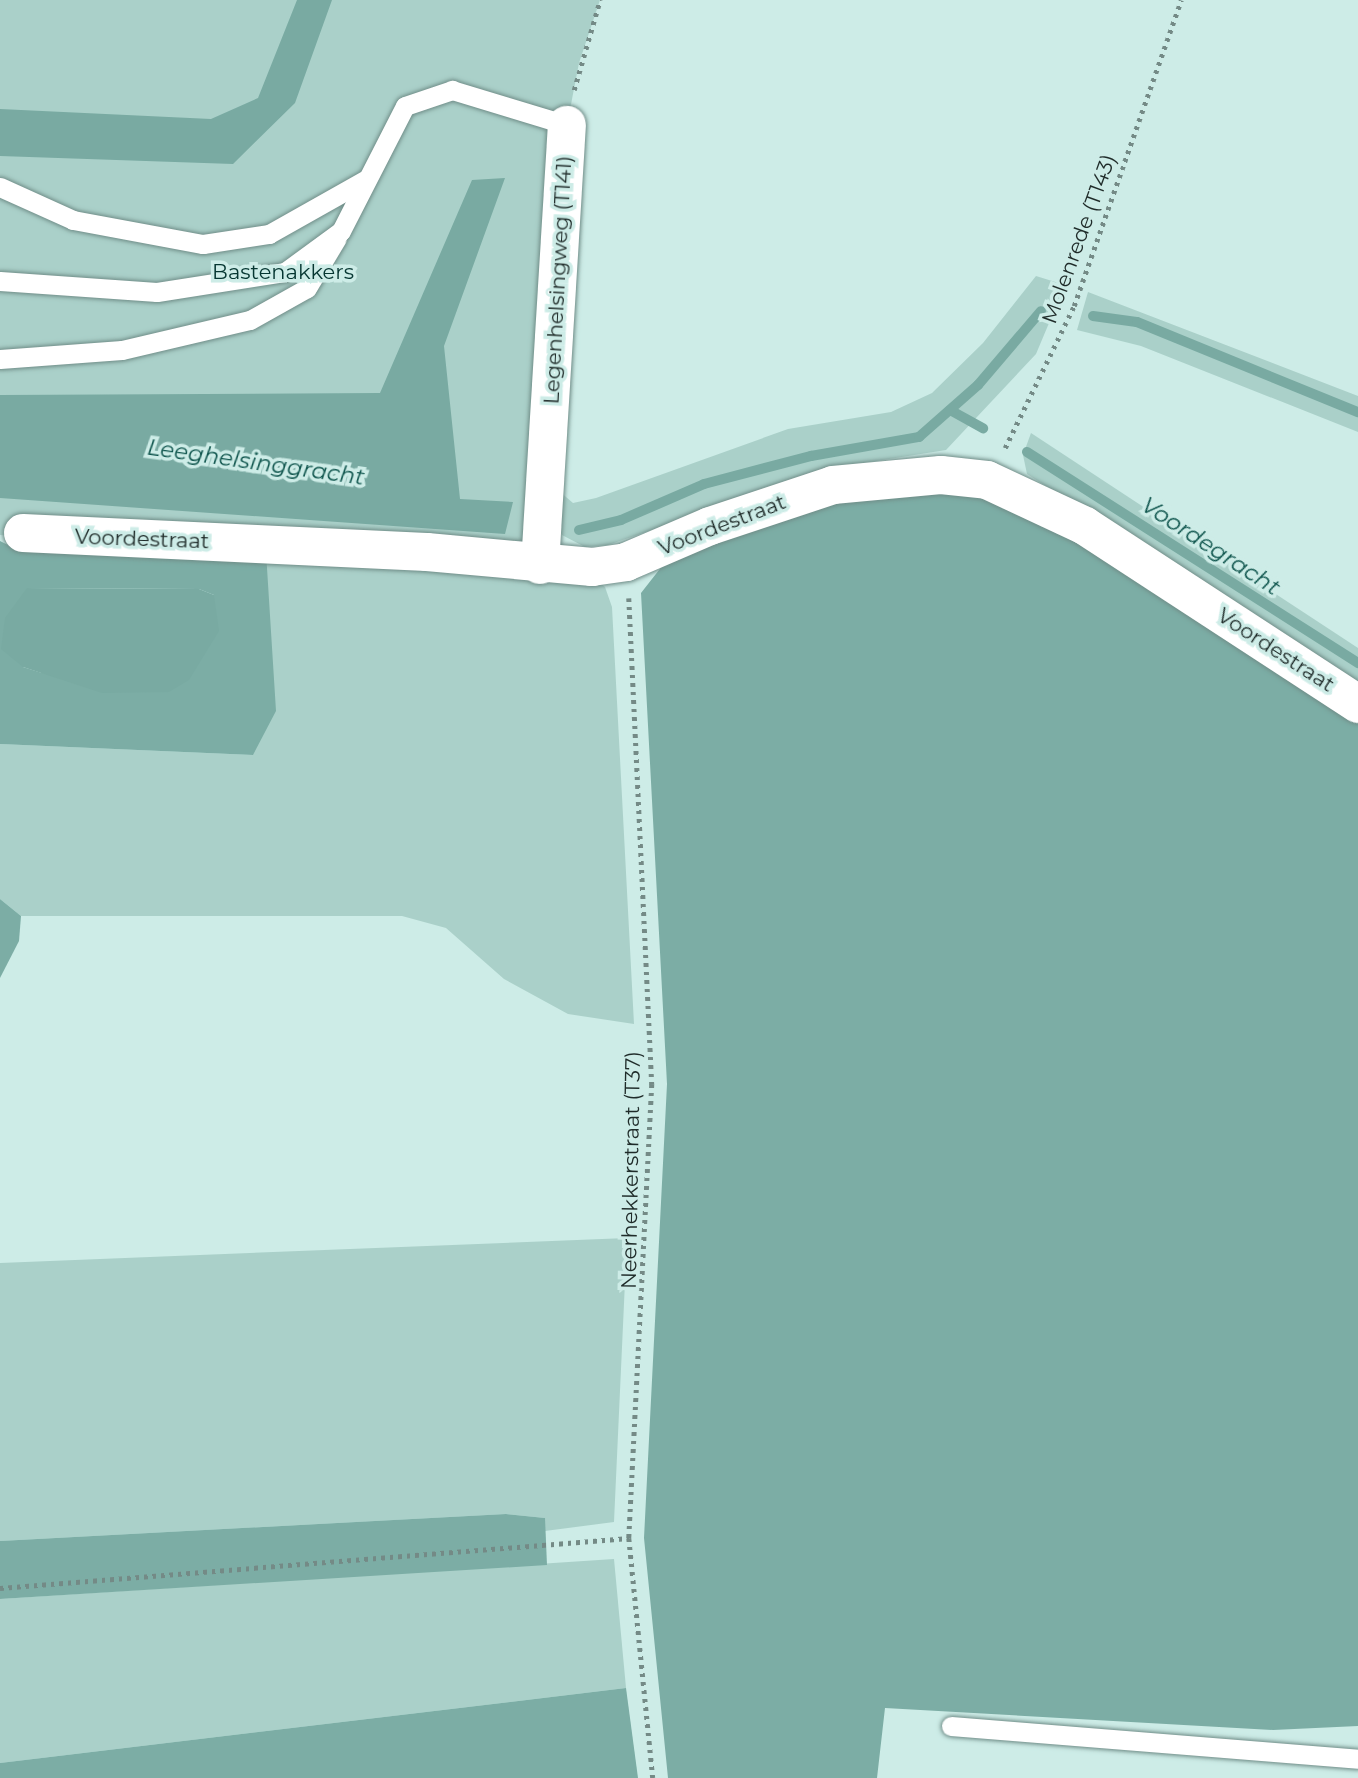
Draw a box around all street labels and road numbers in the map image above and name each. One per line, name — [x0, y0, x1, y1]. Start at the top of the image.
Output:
street label: Molenrede (T143) — [1037, 151, 1121, 327]
street label: Legenhelsingweg (T141) — [539, 155, 577, 405]
street label: Voordestraat — [655, 489, 789, 561]
street label: Voordestraat — [74, 524, 210, 554]
street label: Voordestraat — [1213, 603, 1339, 697]
street label: Neerhekkerstraat (T37) — [616, 1051, 646, 1289]

